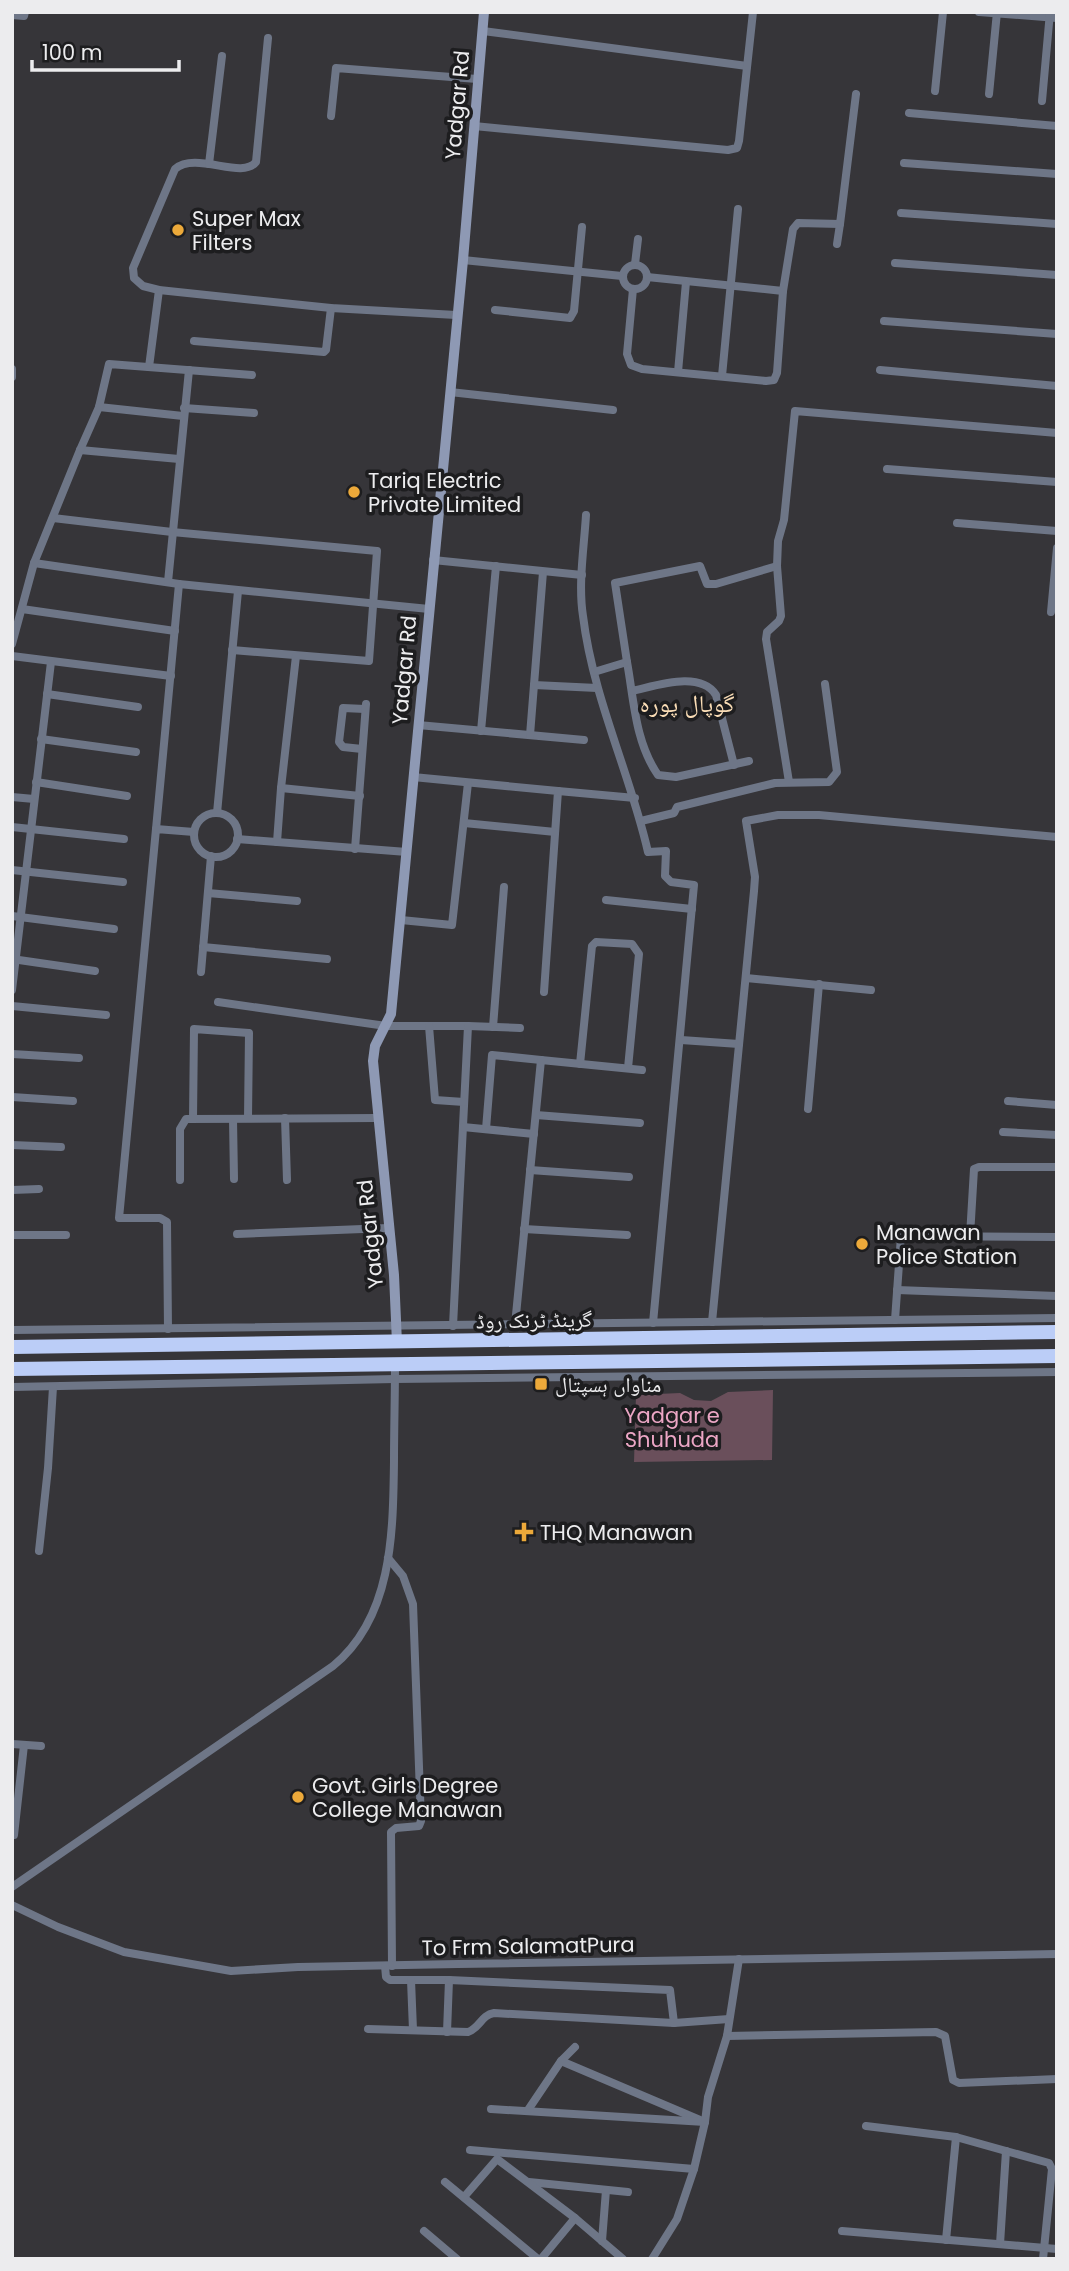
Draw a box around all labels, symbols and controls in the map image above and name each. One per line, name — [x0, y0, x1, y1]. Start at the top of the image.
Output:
scale bar — [32, 28, 178, 72]
text: 100 m — [42, 38, 102, 67]
street label: Yadgar Rd — [438, 49, 476, 161]
place label: Super Max Filters — [192, 204, 301, 257]
marker: Super Max Filters — [170, 222, 186, 238]
place label: Tariq Electric Private Limited — [368, 466, 521, 519]
marker: Tariq Electric Private Limited — [346, 484, 362, 500]
street label: Yadgar Rd — [385, 614, 423, 726]
district label: گوپال پورہ — [640, 687, 734, 720]
street label: Yadgar Rd — [350, 1178, 390, 1290]
place label: Manawan Police Station — [876, 1218, 1017, 1271]
marker: Manawan Police Station — [854, 1236, 870, 1252]
street label: گرینڈ ٹرنک روڈ — [476, 1304, 593, 1336]
place label: مناواں ہسپتال — [555, 1370, 661, 1399]
marker: مناواں ہسپتال — [533, 1376, 549, 1392]
park label: Yadgar e Shuhuda — [624, 1401, 720, 1454]
place label: THQ Manawan — [540, 1518, 693, 1547]
marker: THQ Manawan — [514, 1522, 534, 1542]
place label: Govt. Girls Degree College Manawan — [312, 1771, 503, 1824]
marker: Govt. Girls Degree College Manawan — [290, 1789, 306, 1805]
street label: To Frm SalamatPura — [421, 1930, 635, 1962]

